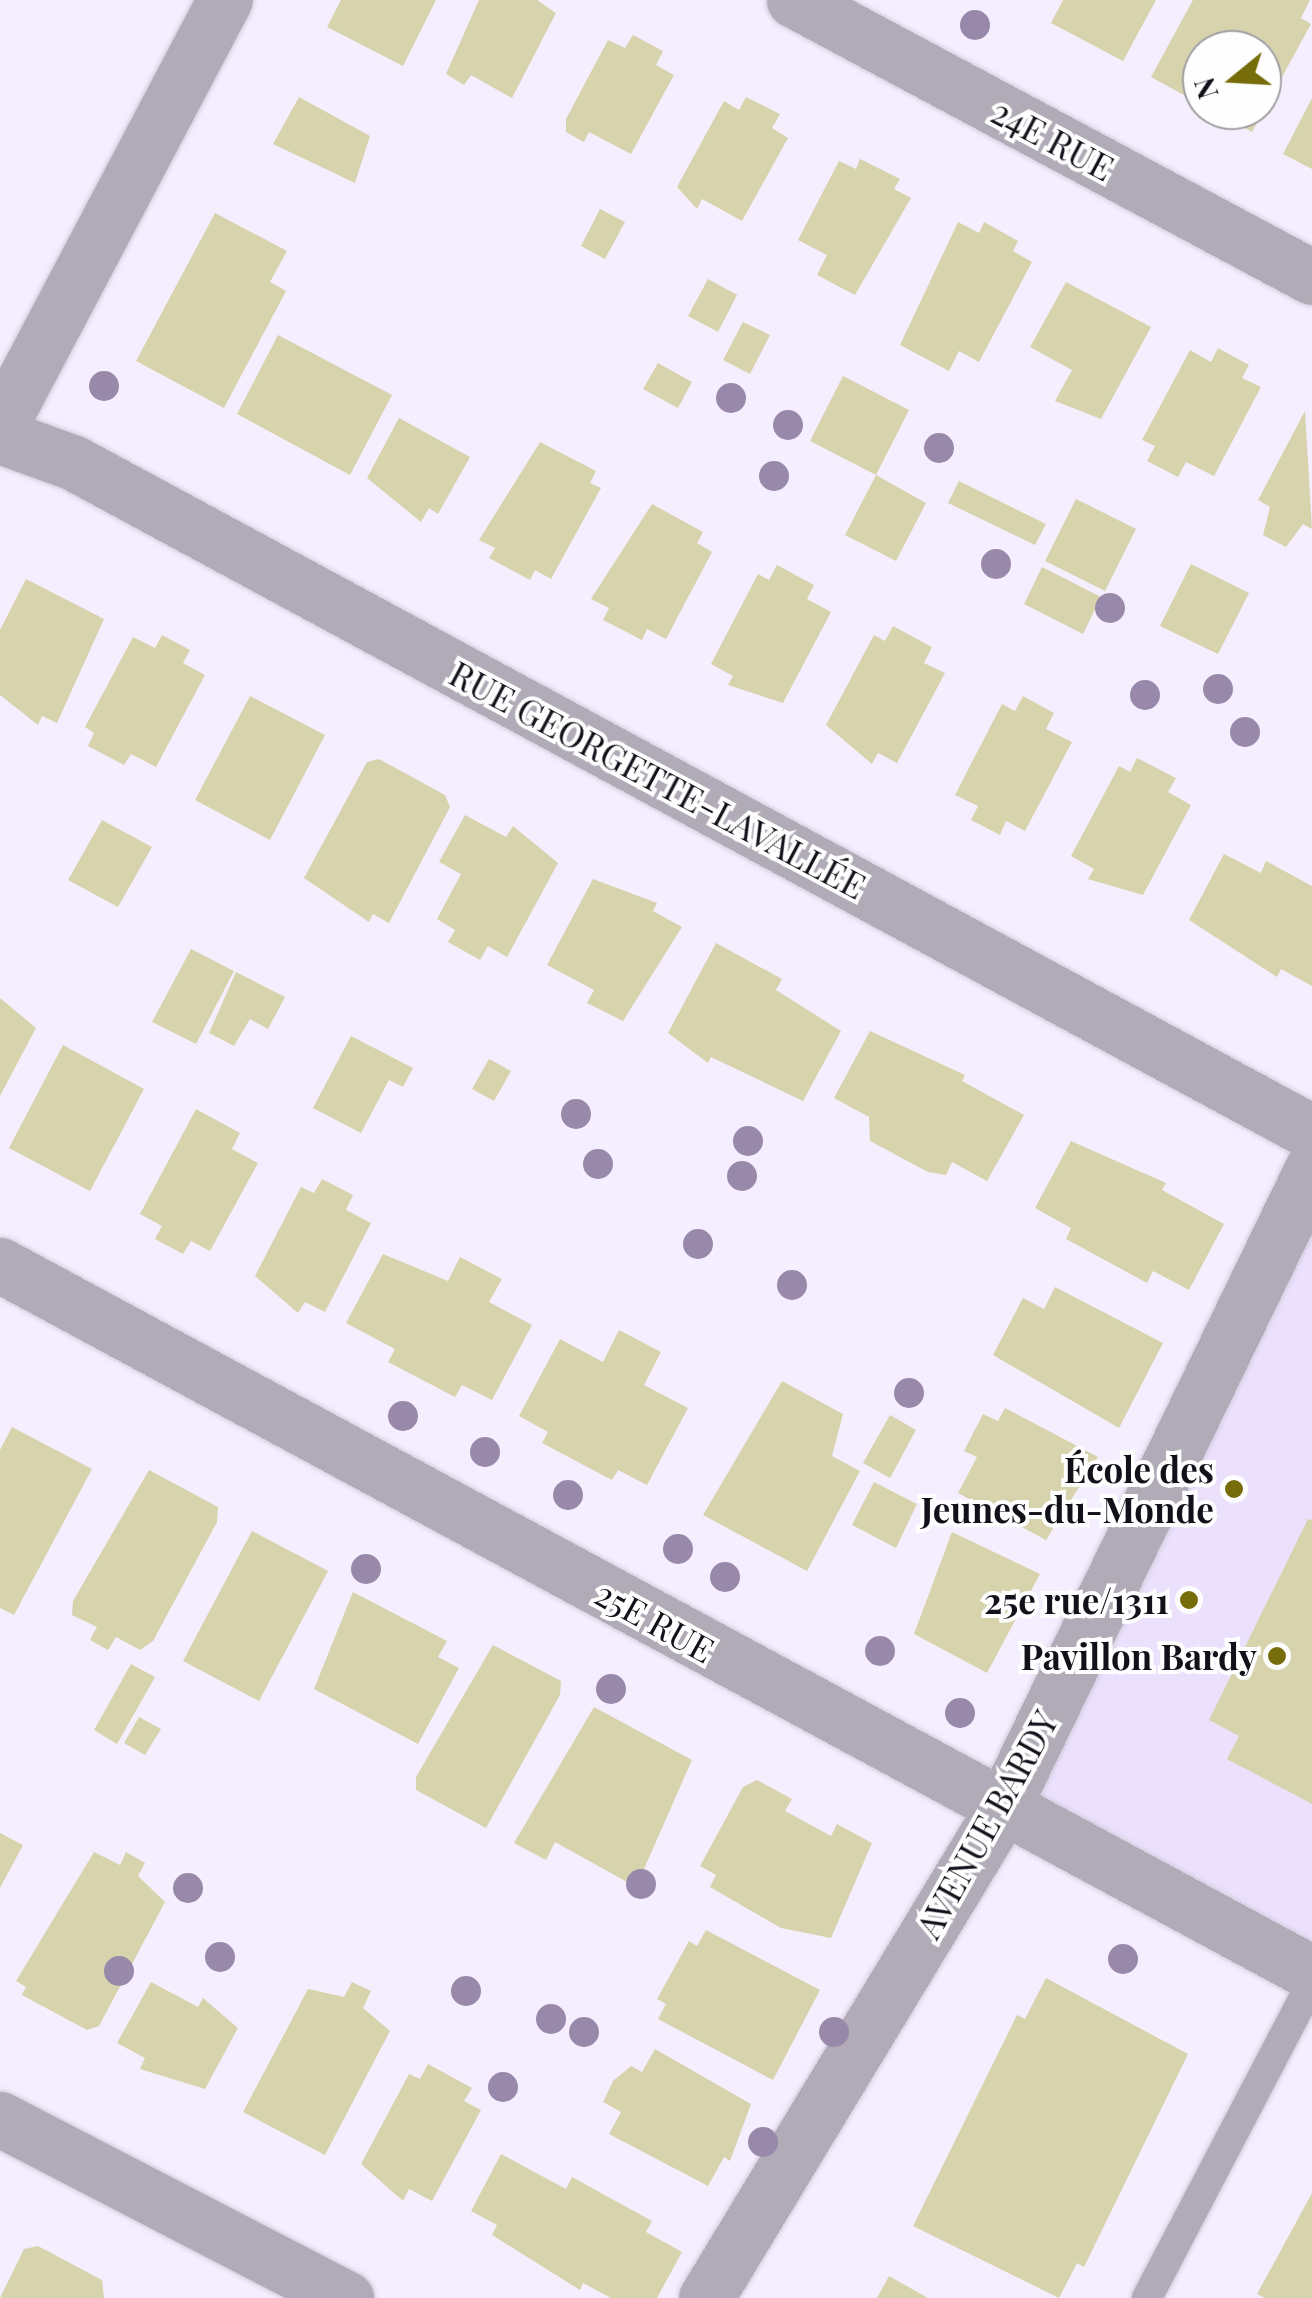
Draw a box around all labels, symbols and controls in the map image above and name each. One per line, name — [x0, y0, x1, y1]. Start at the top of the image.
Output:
north arrow — [1182, 30, 1282, 130]
text: N — [1184, 73, 1226, 104]
street label: 24E RUE — [985, 90, 1121, 188]
street label: RUE GEORGETTE-LAVALLÉE — [443, 651, 873, 907]
place label: École des Jeunes-du-Monde — [921, 1448, 1214, 1530]
marker: École des Jeunes-du-Monde — [1223, 1478, 1245, 1500]
street label: 25E RUE — [588, 1571, 722, 1671]
place label: 25e rue/1311 — [984, 1579, 1169, 1621]
marker: 25e rue/1311 — [1178, 1589, 1200, 1611]
place label: Pavillon Bardy — [1021, 1635, 1257, 1677]
marker: Pavillon Bardy — [1266, 1645, 1288, 1667]
street label: AVENUE BARDY — [906, 1703, 1066, 1945]

